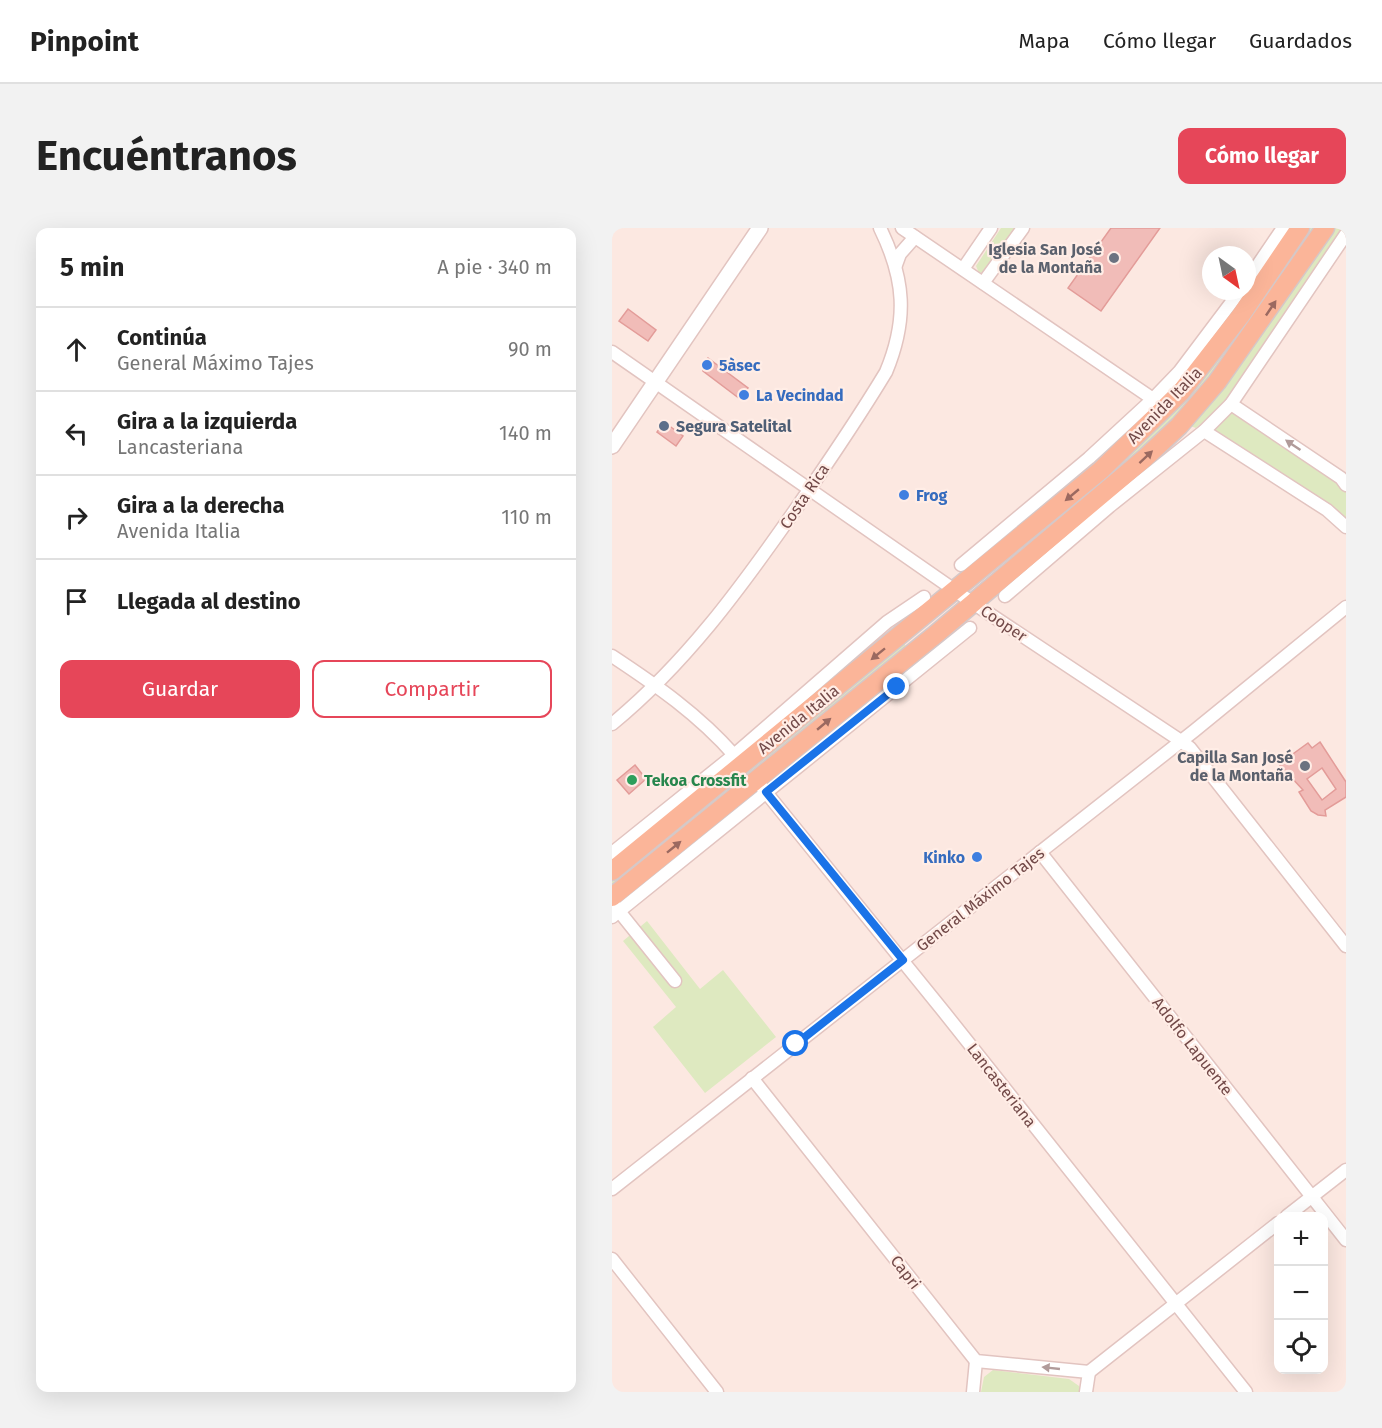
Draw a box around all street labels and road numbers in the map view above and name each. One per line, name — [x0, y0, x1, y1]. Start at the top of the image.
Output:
street label: Avenida Italia — [1123, 363, 1206, 448]
street label: Costa Rica — [776, 460, 833, 532]
street label: Cooper — [977, 601, 1031, 646]
street label: Avenida Italia — [754, 681, 843, 758]
street label: General Máximo Tajes — [912, 843, 1048, 955]
street label: Adolfo Lapuente — [1148, 993, 1237, 1099]
street label: Lancasteriana — [963, 1040, 1040, 1131]
street label: Capri — [887, 1252, 925, 1293]

